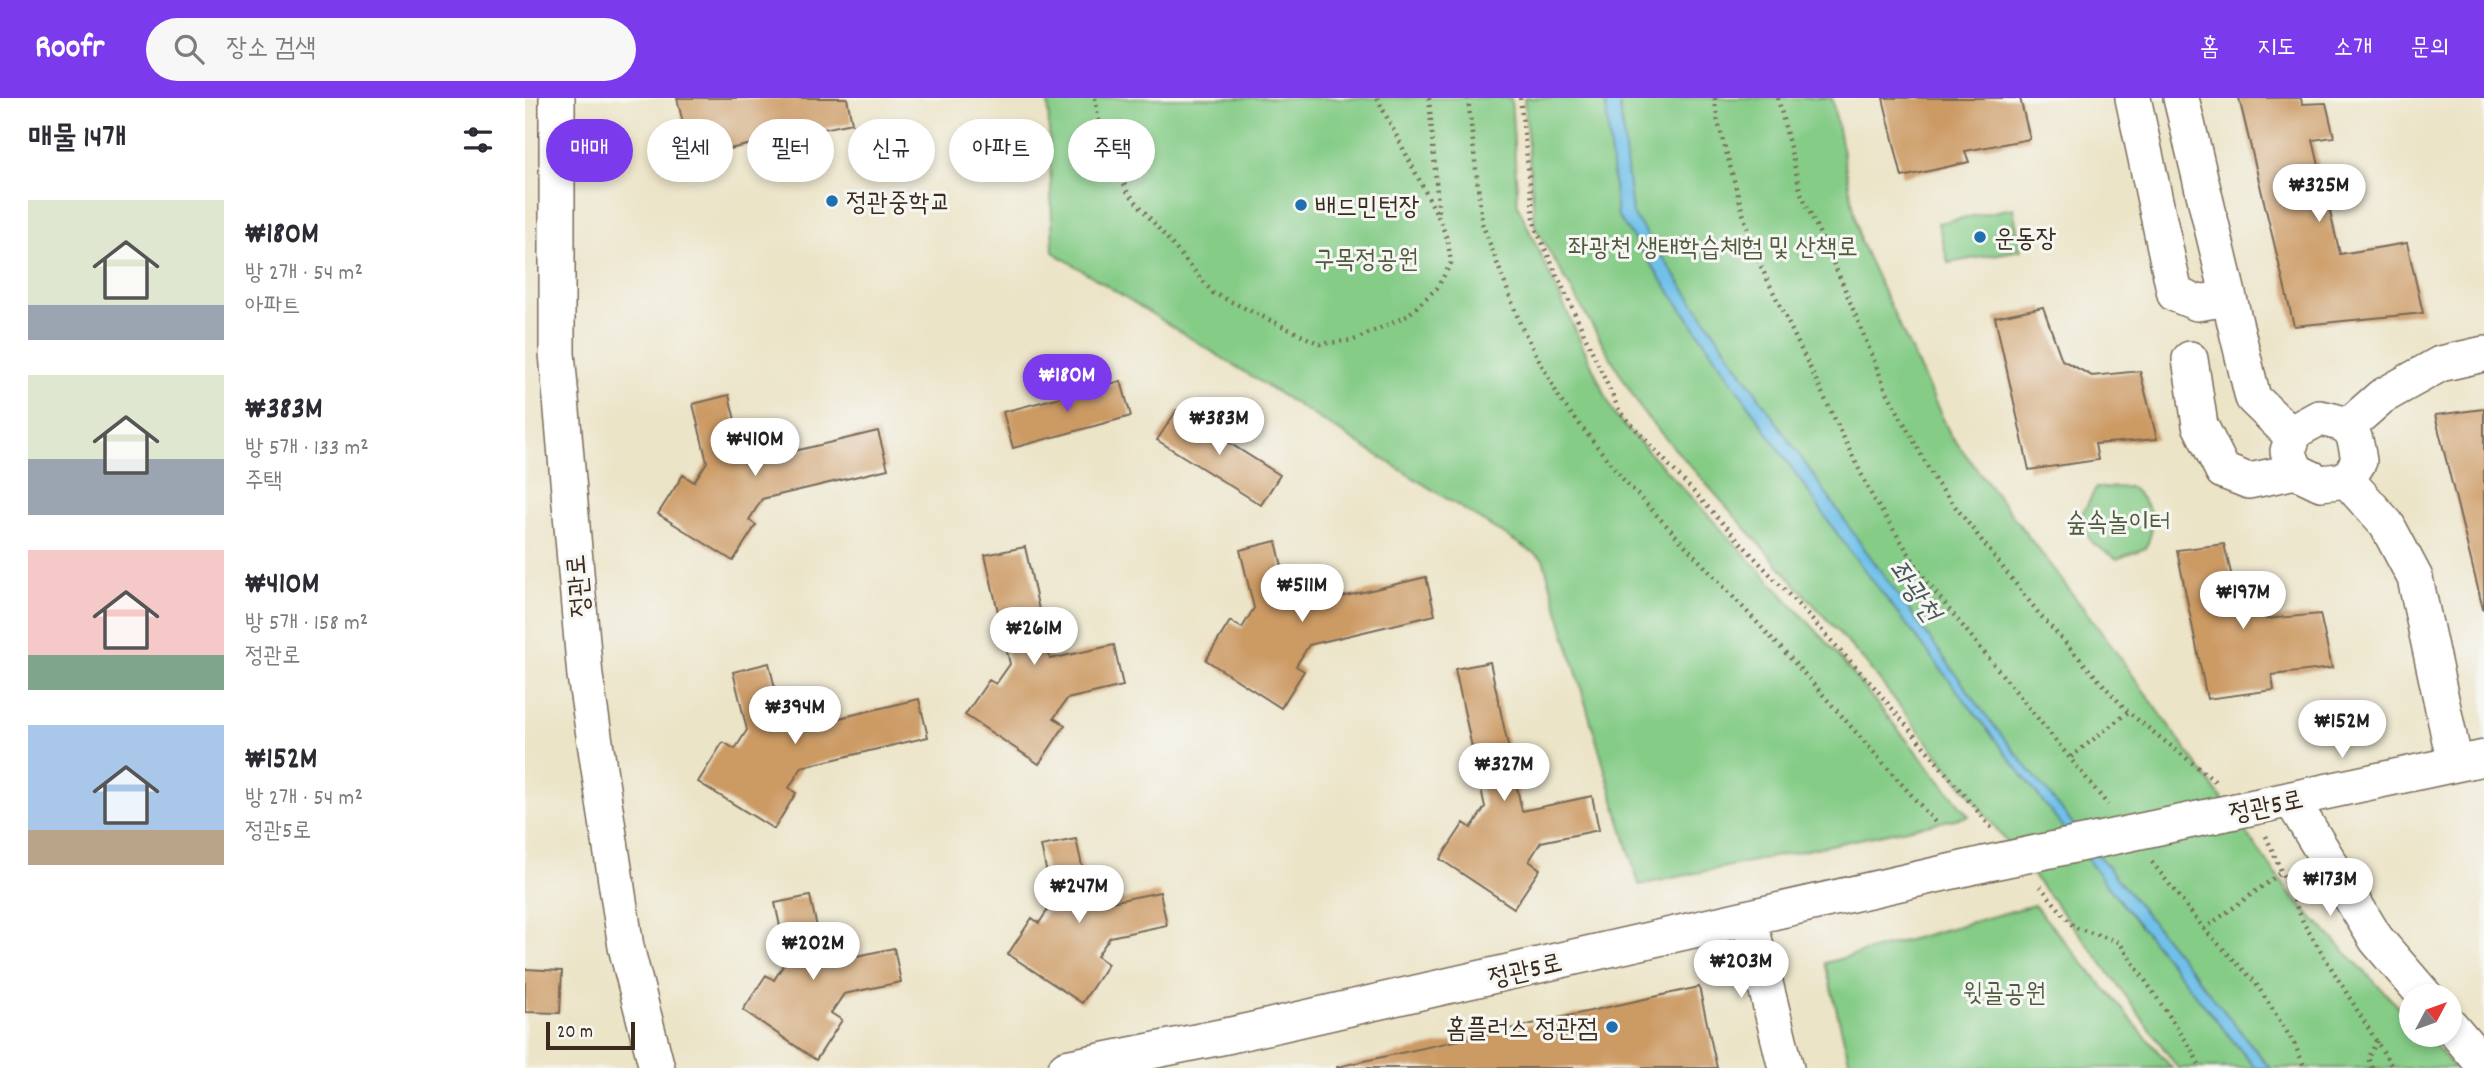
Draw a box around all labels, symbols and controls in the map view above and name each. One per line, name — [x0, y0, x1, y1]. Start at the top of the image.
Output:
search box — [146, 18, 636, 81]
text: Roofr — [35, 26, 104, 73]
icon: search — [170, 30, 208, 68]
text: 장소 검색 — [226, 31, 316, 68]
text: 홈 — [2200, 32, 2219, 66]
text: 지도 — [2257, 32, 2296, 66]
text: 소개 — [2334, 32, 2372, 66]
text: 문의 — [2410, 32, 2449, 66]
text: 매물 14개 — [28, 119, 126, 162]
chip: 매매 — [546, 119, 633, 182]
chip: 월세 — [647, 119, 733, 182]
chip: 필터 — [747, 119, 834, 182]
chip: 신규 — [848, 119, 935, 182]
chip: 아파트 — [949, 119, 1054, 182]
chip: 주택 — [1068, 119, 1155, 182]
icon: filters — [459, 121, 497, 159]
pin: ₩325M — [2270, 164, 2368, 224]
text: ₩325M — [2289, 170, 2349, 203]
place label: 정관중학교 — [846, 186, 951, 223]
place label: 배드민턴장 — [1315, 190, 1420, 227]
marker: 정관중학교 — [824, 193, 840, 209]
marker: 배드민턴장 — [1293, 197, 1309, 213]
text: ₩180M — [245, 215, 319, 258]
place label: 운동장 — [1994, 222, 2057, 259]
icon: home — [84, 228, 168, 312]
marker: 운동장 — [1972, 229, 1988, 245]
park label: 좌광천 생태학습체험 및 산책로 — [1568, 231, 1858, 268]
park label: 구목정공원 — [1314, 243, 1418, 280]
text: 방 2개 · 54 m² — [245, 258, 363, 291]
text: 아파트 — [245, 291, 301, 324]
pin: ₩180M — [1018, 354, 1116, 414]
text: ₩180M — [1039, 360, 1095, 393]
text: ₩383M — [245, 390, 323, 433]
pin: ₩383M — [1170, 398, 1268, 457]
icon: home — [84, 403, 168, 487]
text: ₩383M — [1189, 403, 1249, 436]
pin: ₩410M — [706, 418, 804, 478]
text: ₩410M — [727, 424, 783, 457]
text: 방 5개 · 133 m² — [245, 433, 369, 466]
text: 주택 — [245, 466, 282, 499]
park label: 숲속놀이터 — [2066, 506, 2170, 543]
street label: 정관로 — [559, 553, 602, 619]
water label: 좌광천 — [1876, 554, 1949, 634]
pin: ₩511M — [1253, 564, 1351, 624]
text: ₩410M — [245, 565, 319, 608]
text: ₩511M — [1277, 570, 1327, 603]
pin: ₩197M — [2194, 572, 2292, 631]
text: ₩197M — [2216, 577, 2270, 610]
icon: home — [84, 578, 168, 662]
text: 방 5개 · 158 m² — [245, 608, 368, 641]
pin: ₩261M — [985, 608, 1083, 667]
text: ₩261M — [1006, 613, 1062, 646]
text: 정관로 — [245, 641, 301, 674]
pin: ₩394M — [746, 686, 844, 746]
text: ₩394M — [765, 692, 825, 725]
pin: ₩152M — [2293, 700, 2391, 760]
text: ₩152M — [2314, 706, 2370, 739]
text: ₩152M — [245, 740, 317, 783]
pin: ₩327M — [1455, 744, 1553, 803]
text: ₩327M — [1475, 749, 1533, 782]
icon: home — [84, 753, 168, 837]
text: 방 2개 · 54 m² — [245, 783, 363, 816]
street label: 정관5로 — [2226, 783, 2307, 834]
text: 정관5로 — [245, 816, 311, 849]
pin: ₩173M — [2281, 858, 2379, 918]
text: ₩173M — [2303, 864, 2357, 897]
pin: ₩247M — [1030, 866, 1128, 925]
text: ₩247M — [1050, 871, 1108, 904]
pin: ₩202M — [764, 922, 862, 982]
text: ₩202M — [782, 928, 844, 961]
pin: ₩203M — [1692, 940, 1790, 1000]
street label: 정관5로 — [1485, 946, 1566, 999]
text: ₩203M — [1710, 946, 1772, 979]
park label: 윗골공원 — [1962, 977, 2046, 1014]
north arrow — [2399, 984, 2462, 1046]
map controls — [2399, 984, 2462, 1047]
place label: 홈플러스 정관점 — [1446, 1012, 1598, 1049]
scale bar — [546, 1019, 635, 1051]
marker: 홈플러스 정관점 — [1604, 1019, 1620, 1035]
text: 20 m — [557, 1020, 593, 1047]

